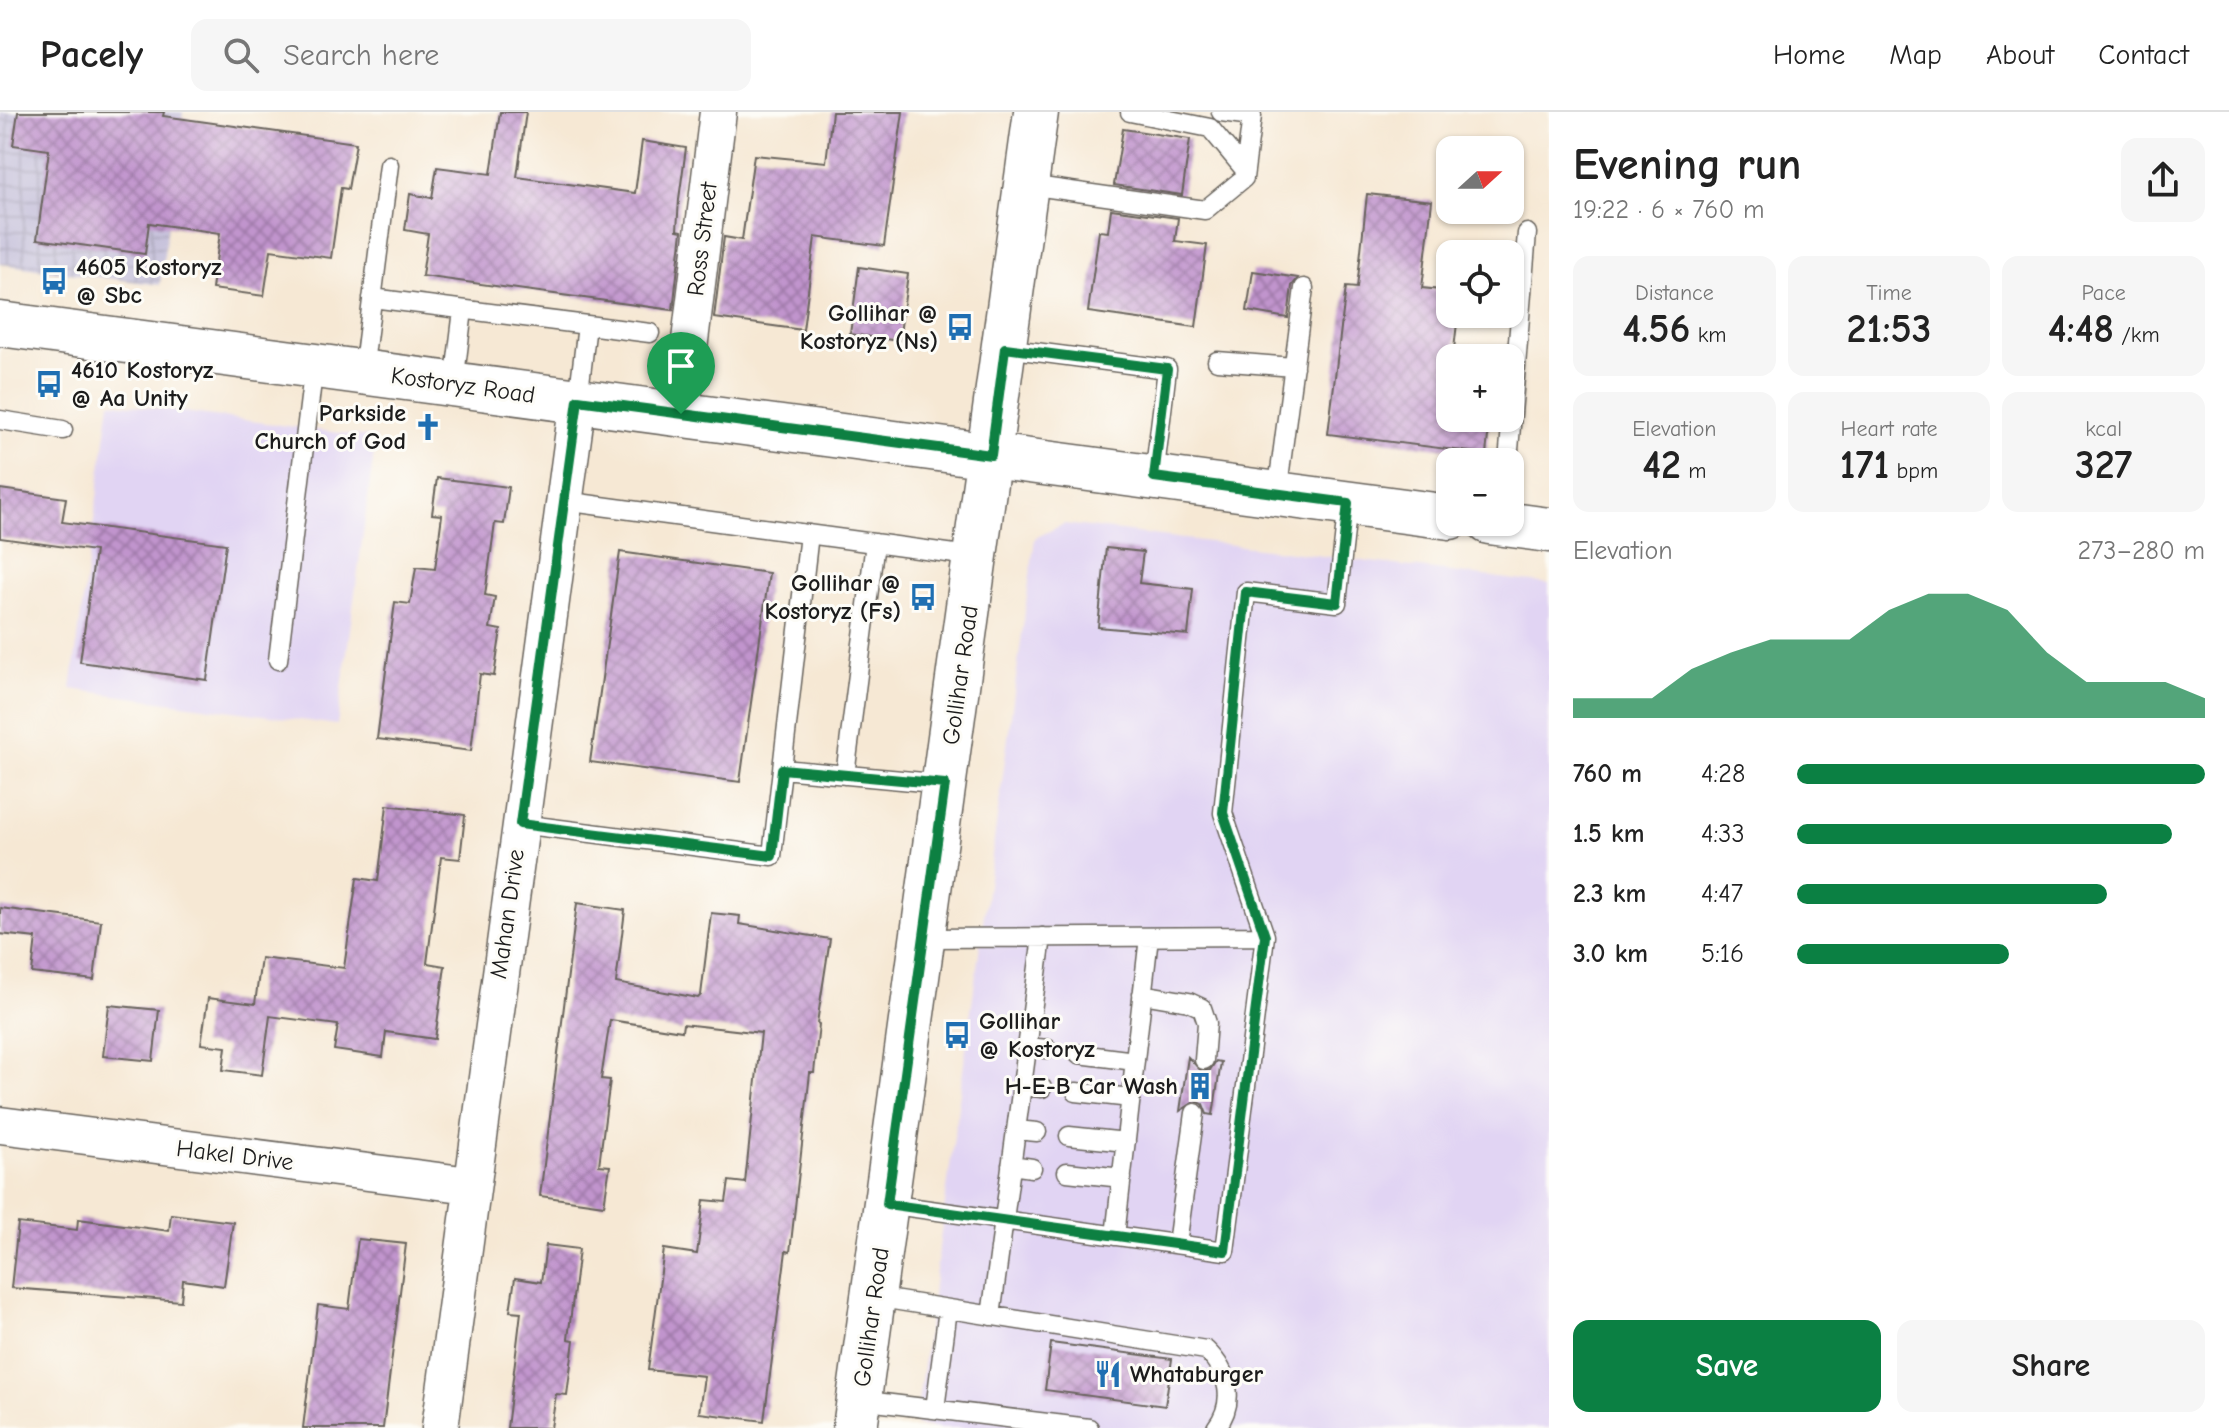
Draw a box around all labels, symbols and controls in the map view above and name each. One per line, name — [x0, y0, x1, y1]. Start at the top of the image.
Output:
search box — [191, 19, 751, 91]
text: Pacely — [40, 33, 143, 77]
icon: search — [219, 33, 263, 77]
text: Search here — [283, 38, 439, 73]
text: Home — [1773, 39, 1845, 71]
text: Map — [1889, 39, 1942, 71]
text: About — [1986, 39, 2054, 71]
text: Contact — [2098, 39, 2189, 71]
north arrow — [1436, 136, 1524, 224]
map controls — [1436, 136, 1524, 536]
button: share — [2121, 138, 2205, 222]
text: Evening run — [1573, 139, 1801, 190]
street label: Ross Street — [681, 179, 723, 298]
text: 19:22 · 6 × 760 m — [1573, 195, 1764, 225]
button: locate — [1436, 240, 1524, 328]
place label: 4605 Kostoryz @ Sbc — [76, 253, 222, 309]
bus stop icon: 4605 Kostoryz @ Sbc — [39, 266, 69, 296]
text: Distance — [1635, 280, 1714, 306]
text: Time — [1866, 280, 1912, 306]
text: Pace — [2081, 280, 2126, 306]
place label: Gollihar @ Kostoryz (Ns) — [800, 299, 938, 355]
text: 4.56 — [1622, 306, 1690, 352]
text: 21:53 — [1847, 306, 1931, 352]
text: 4:48 — [2048, 306, 2114, 352]
bus stop icon: Gollihar @ Kostoryz (Ns) — [945, 312, 975, 342]
text: km — [1690, 322, 1727, 348]
text: /km — [2114, 322, 2160, 348]
pin — [647, 332, 715, 414]
icon: arrive — [659, 344, 703, 388]
button: + — [1436, 344, 1524, 432]
place label: 4610 Kostoryz @ Aa Unity — [71, 356, 214, 412]
street label: Kostoryz Road — [389, 361, 537, 409]
bus stop icon: 4610 Kostoryz @ Aa Unity — [34, 369, 64, 399]
place label: Parkside Church of God — [255, 399, 406, 455]
church icon: Parkside Church of God — [413, 412, 443, 442]
text: Elevation — [1632, 416, 1716, 442]
text: Heart rate — [1840, 416, 1937, 442]
text: kcal — [2085, 416, 2122, 442]
text: 42 — [1642, 442, 1681, 488]
text: 171 — [1840, 442, 1889, 488]
text: 327 — [2075, 442, 2132, 488]
button: − — [1436, 448, 1524, 536]
text: m — [1681, 458, 1706, 484]
text: bpm — [1889, 458, 1938, 484]
text: Elevation — [1573, 536, 1673, 566]
text: 273–280 m — [2077, 536, 2205, 566]
place label: Gollihar @ Kostoryz (Fs) — [764, 569, 901, 625]
bus stop icon: Gollihar @ Kostoryz (Fs) — [908, 582, 938, 612]
street label: Gollihar Road — [936, 604, 984, 746]
text: 760 m — [1573, 759, 1642, 789]
text: 4:28 — [1701, 759, 1745, 789]
text: 1.5 km — [1573, 819, 1644, 849]
text: 4:33 — [1701, 819, 1745, 849]
street label: Mahan Drive — [484, 847, 530, 981]
text: 2.3 km — [1573, 879, 1646, 909]
text: 4:47 — [1701, 879, 1743, 909]
text: 3.0 km — [1573, 939, 1648, 969]
text: 5:16 — [1701, 939, 1744, 969]
place label: Gollihar @ Kostoryz — [979, 1007, 1095, 1063]
bus stop icon: Gollihar @ Kostoryz — [942, 1020, 972, 1050]
building icon: H-E-B Car Wash — [1185, 1071, 1215, 1101]
place label: H-E-B Car Wash — [1005, 1072, 1178, 1100]
street label: Hakel Drive — [175, 1134, 295, 1176]
street label: Gollihar Road — [847, 1246, 895, 1388]
button: Save — [1573, 1320, 1881, 1412]
button: Share — [1897, 1320, 2205, 1412]
restaurant icon: Whataburger — [1093, 1359, 1123, 1389]
place label: Whataburger — [1130, 1360, 1264, 1388]

